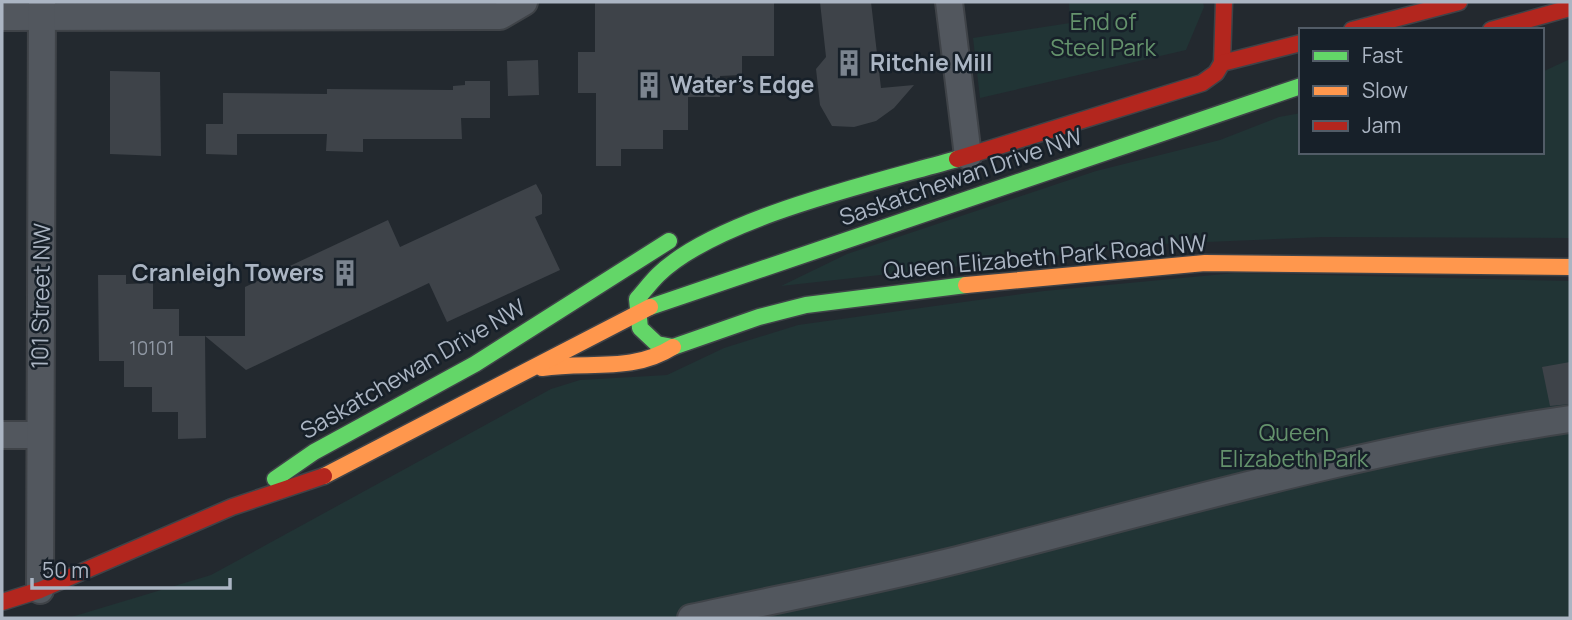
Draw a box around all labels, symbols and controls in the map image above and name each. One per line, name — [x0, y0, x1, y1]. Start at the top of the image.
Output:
park label: End of Steel Park — [1050, 5, 1156, 63]
legend — [1299, 28, 1544, 154]
text: Fast — [1362, 41, 1403, 69]
place label: Ritchie Mill — [870, 46, 993, 78]
building icon: Ritchie Mill — [834, 48, 864, 78]
place label: Water's Edge — [670, 68, 815, 100]
building icon: Water's Edge — [634, 70, 664, 100]
text: Slow — [1362, 76, 1408, 104]
text: Jam — [1362, 111, 1401, 139]
street label: Saskatchewan Drive NW — [835, 119, 1087, 233]
street label: 101 Street NW — [23, 222, 57, 369]
street label: Queen Elizabeth Park Road NW — [882, 226, 1208, 286]
place label: Cranleigh Towers — [132, 256, 324, 288]
building icon: Cranleigh Towers — [330, 258, 360, 288]
street label: Saskatchewan Drive NW — [294, 290, 531, 446]
house number: 10101 — [129, 335, 175, 361]
park label: Queen Elizabeth Park — [1220, 416, 1369, 474]
scale bar — [32, 546, 229, 590]
text: 50 m — [42, 556, 89, 584]

